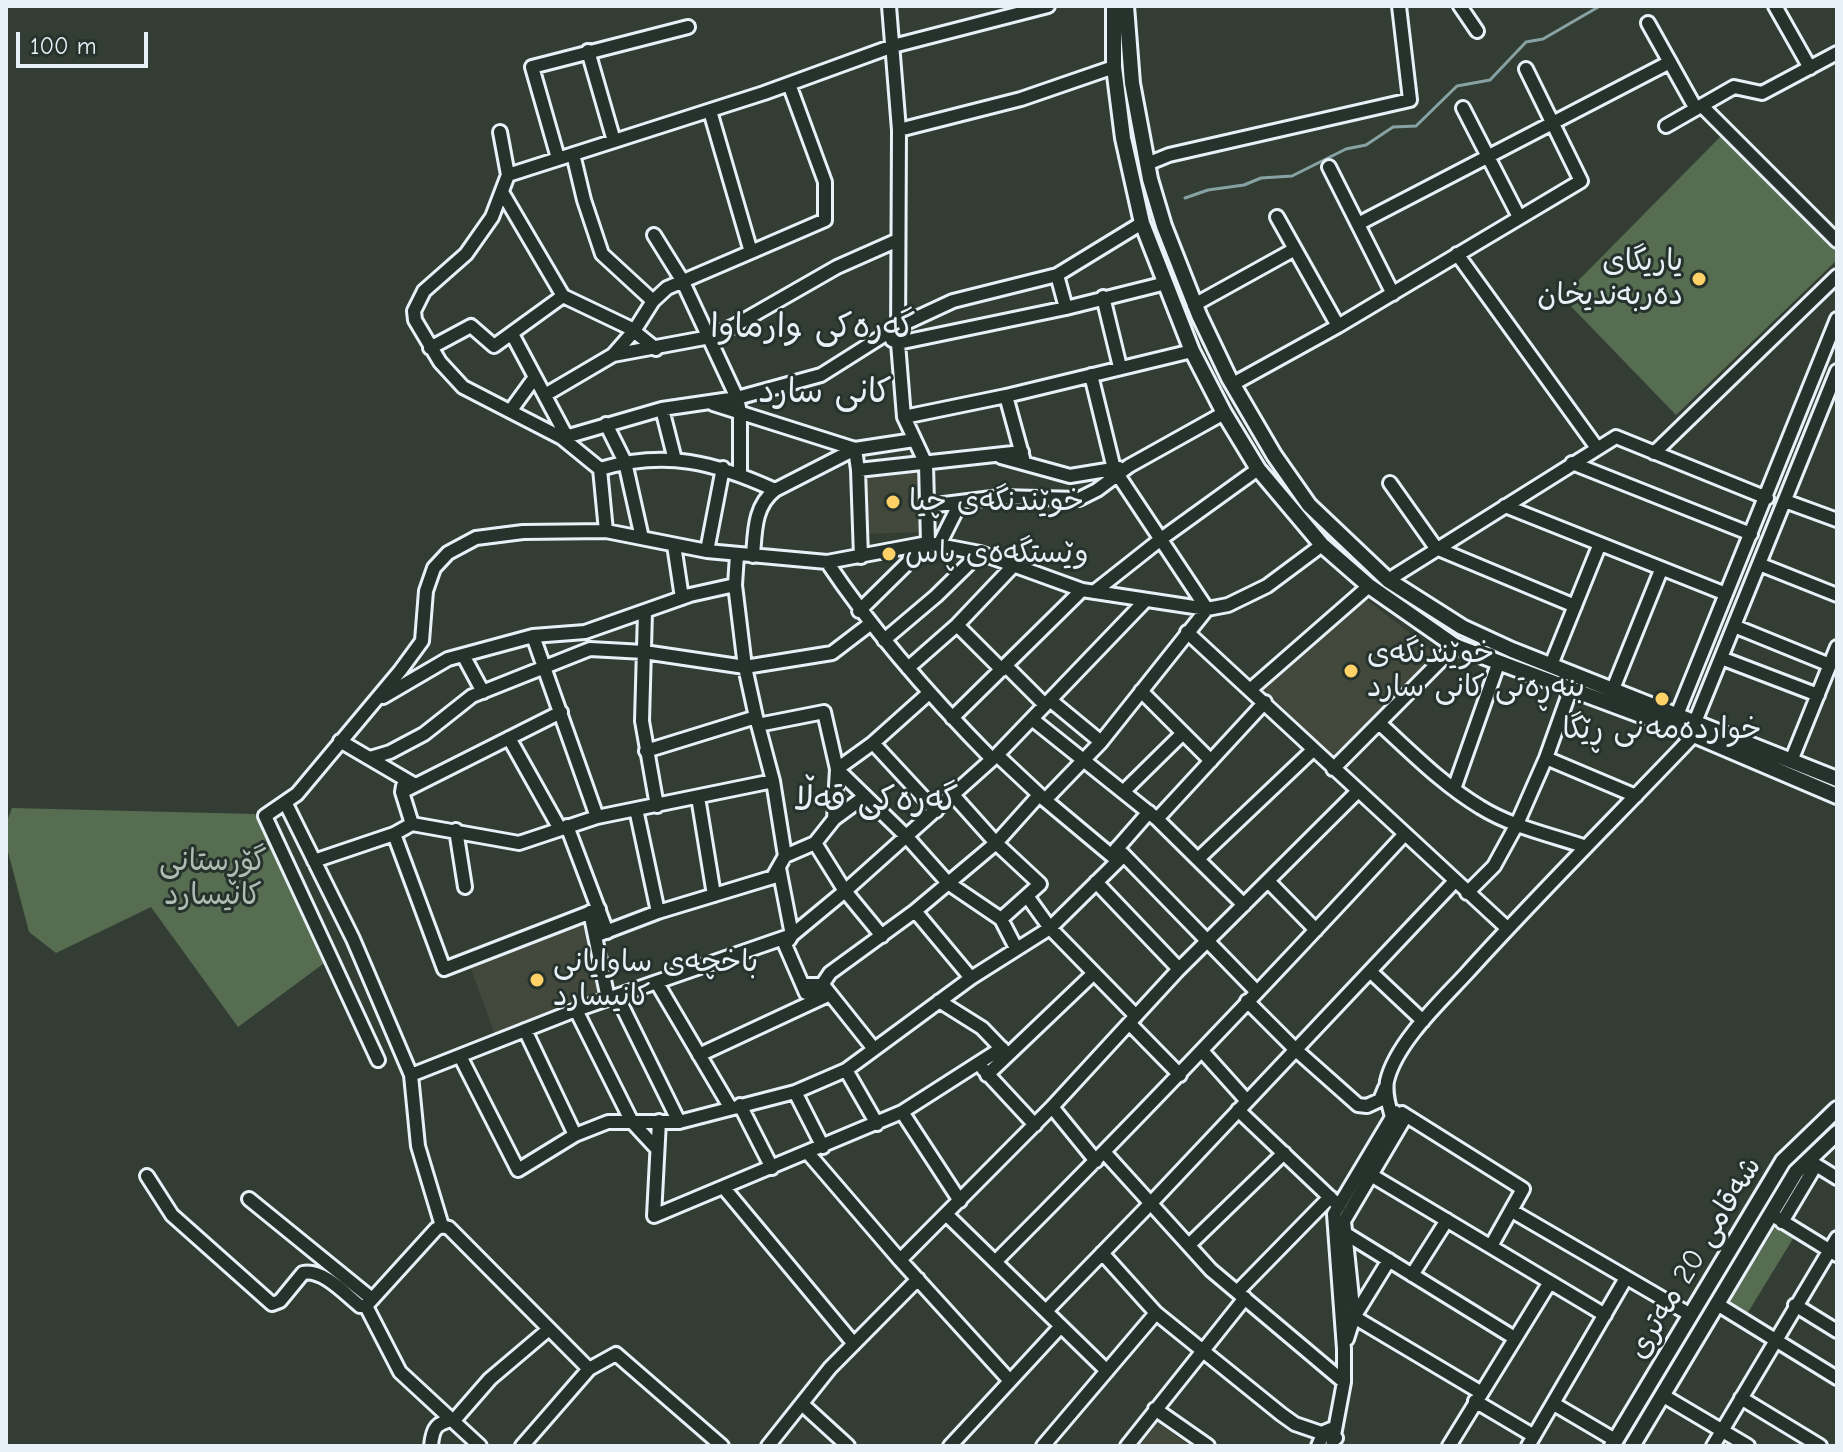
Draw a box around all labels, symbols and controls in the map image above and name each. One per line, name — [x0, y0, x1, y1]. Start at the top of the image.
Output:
scale bar — [20, 16, 152, 66]
text: 100 m — [30, 32, 97, 60]
place label: یاریگاى ده‌ربه‌ندیخان — [1537, 244, 1683, 314]
marker: یاریگاى ده‌ربه‌ندیخان — [1690, 270, 1708, 288]
district label: گەرەکی وارماوا — [710, 307, 916, 347]
district label: کانی سارد — [758, 372, 892, 412]
place label: خوێندنگەی چیا — [909, 484, 1084, 520]
marker: خوێندنگەی چیا — [884, 493, 902, 511]
place label: وێستگەەی پاس — [905, 536, 1089, 572]
marker: وێستگەەی پاس — [880, 545, 898, 563]
place label: خوێندنگەی بنەڕەتی کانی سارد — [1367, 636, 1585, 706]
marker: خوێندنگەی بنەڕەتی کانی سارد — [1342, 662, 1360, 680]
marker: خواردەمەنی ڕێگا — [1653, 690, 1671, 708]
place label: خواردەمەنی ڕێگا — [1562, 712, 1762, 748]
district label: گەرەکی قەڵا — [793, 780, 959, 820]
park label: گۆڕستانی کانیسارد — [159, 844, 267, 914]
place label: باخچەی ساوایانی کانیسارد — [553, 945, 758, 1016]
marker: باخچەی ساوایانی کانیسارد — [528, 971, 546, 989]
street label: شەقامی 20 مەتری — [1620, 1150, 1770, 1366]

